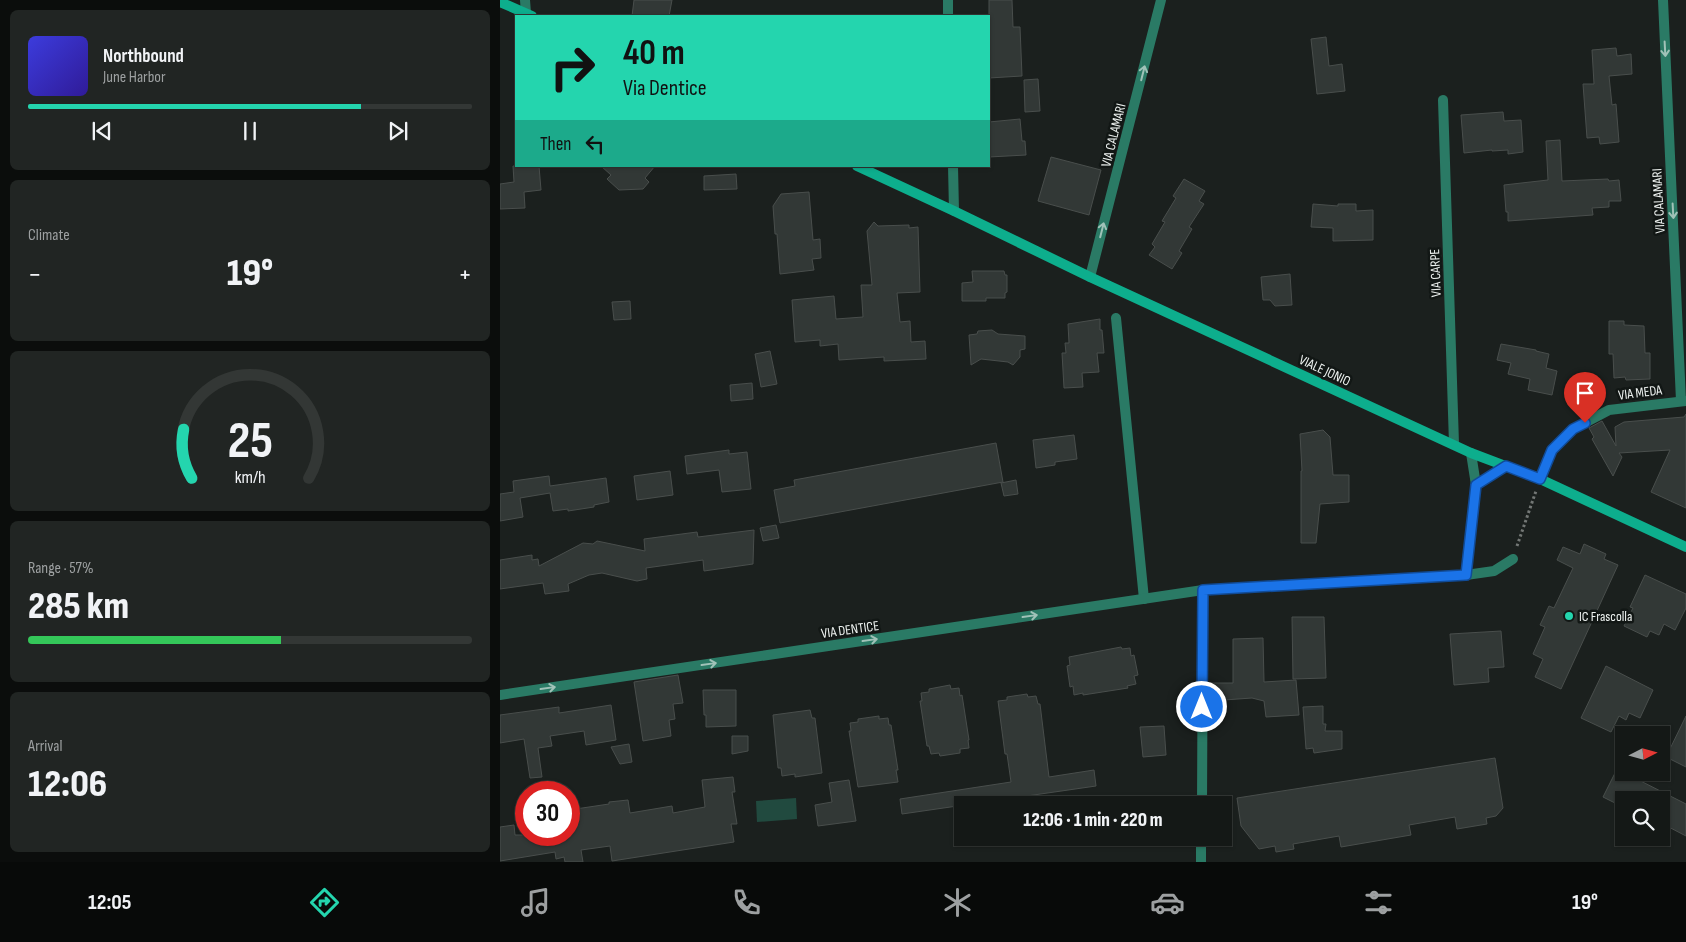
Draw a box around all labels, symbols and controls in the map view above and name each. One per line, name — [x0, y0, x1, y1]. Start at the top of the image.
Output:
text: 40 m — [623, 32, 685, 75]
icon: right — [540, 35, 605, 100]
one-way arrow — [1661, 40, 1670, 56]
text: Northbound — [103, 45, 184, 68]
one-way arrow — [1139, 65, 1148, 81]
text: June Harbor — [103, 68, 166, 87]
text: Via Dentice — [623, 75, 707, 102]
street label: VIA CALAMARI — [1097, 101, 1130, 169]
icon: previous — [88, 117, 116, 145]
icon: pause — [236, 117, 264, 145]
icon: next — [384, 117, 412, 145]
icon: left — [581, 130, 609, 158]
text: Then — [540, 133, 571, 156]
street label: VIA CALAMARI — [1648, 168, 1669, 234]
one-way arrow — [1668, 203, 1677, 219]
one-way arrow — [1098, 223, 1108, 239]
text: Climate — [28, 226, 70, 245]
street label: VIA CARPE — [1426, 248, 1445, 297]
text: 19° — [227, 251, 273, 296]
text: − — [28, 258, 42, 291]
text: + — [458, 258, 472, 291]
street label: VIALE JONIO — [1296, 351, 1353, 390]
pin — [1564, 372, 1606, 423]
icon: arrive — [1571, 379, 1599, 407]
street label: VIA MEDA — [1617, 381, 1664, 404]
text: 25 — [227, 410, 273, 473]
text: km/h — [235, 467, 265, 488]
text: Range · 57% — [28, 559, 94, 578]
text: 285 km — [28, 584, 129, 629]
place label: IC Frascolla — [1579, 608, 1632, 625]
marker: IC Frascolla — [1563, 610, 1575, 622]
one-way arrow — [1022, 611, 1038, 621]
street label: VIA DENTICE — [820, 617, 880, 642]
one-way arrow — [861, 635, 877, 645]
one-way arrow — [701, 659, 717, 669]
position arrow — [1175, 680, 1227, 732]
one-way arrow — [540, 683, 556, 693]
north arrow — [1615, 726, 1670, 781]
map controls — [1615, 726, 1670, 846]
text: Arrival — [28, 737, 62, 756]
text: 12:06 — [28, 762, 107, 807]
speed limit sign: 30 — [515, 781, 580, 846]
button: search — [1615, 791, 1670, 846]
text: 12:06 · 1 min · 220 m — [1023, 809, 1163, 832]
icon: directions — [307, 885, 342, 920]
icon: music — [518, 885, 553, 920]
icon: phone — [729, 885, 764, 920]
icon: climate — [940, 885, 975, 920]
icon: car — [1150, 885, 1185, 920]
icon: filters — [1361, 885, 1396, 920]
text: 12:05 — [88, 889, 131, 916]
text: 19° — [1572, 889, 1598, 916]

